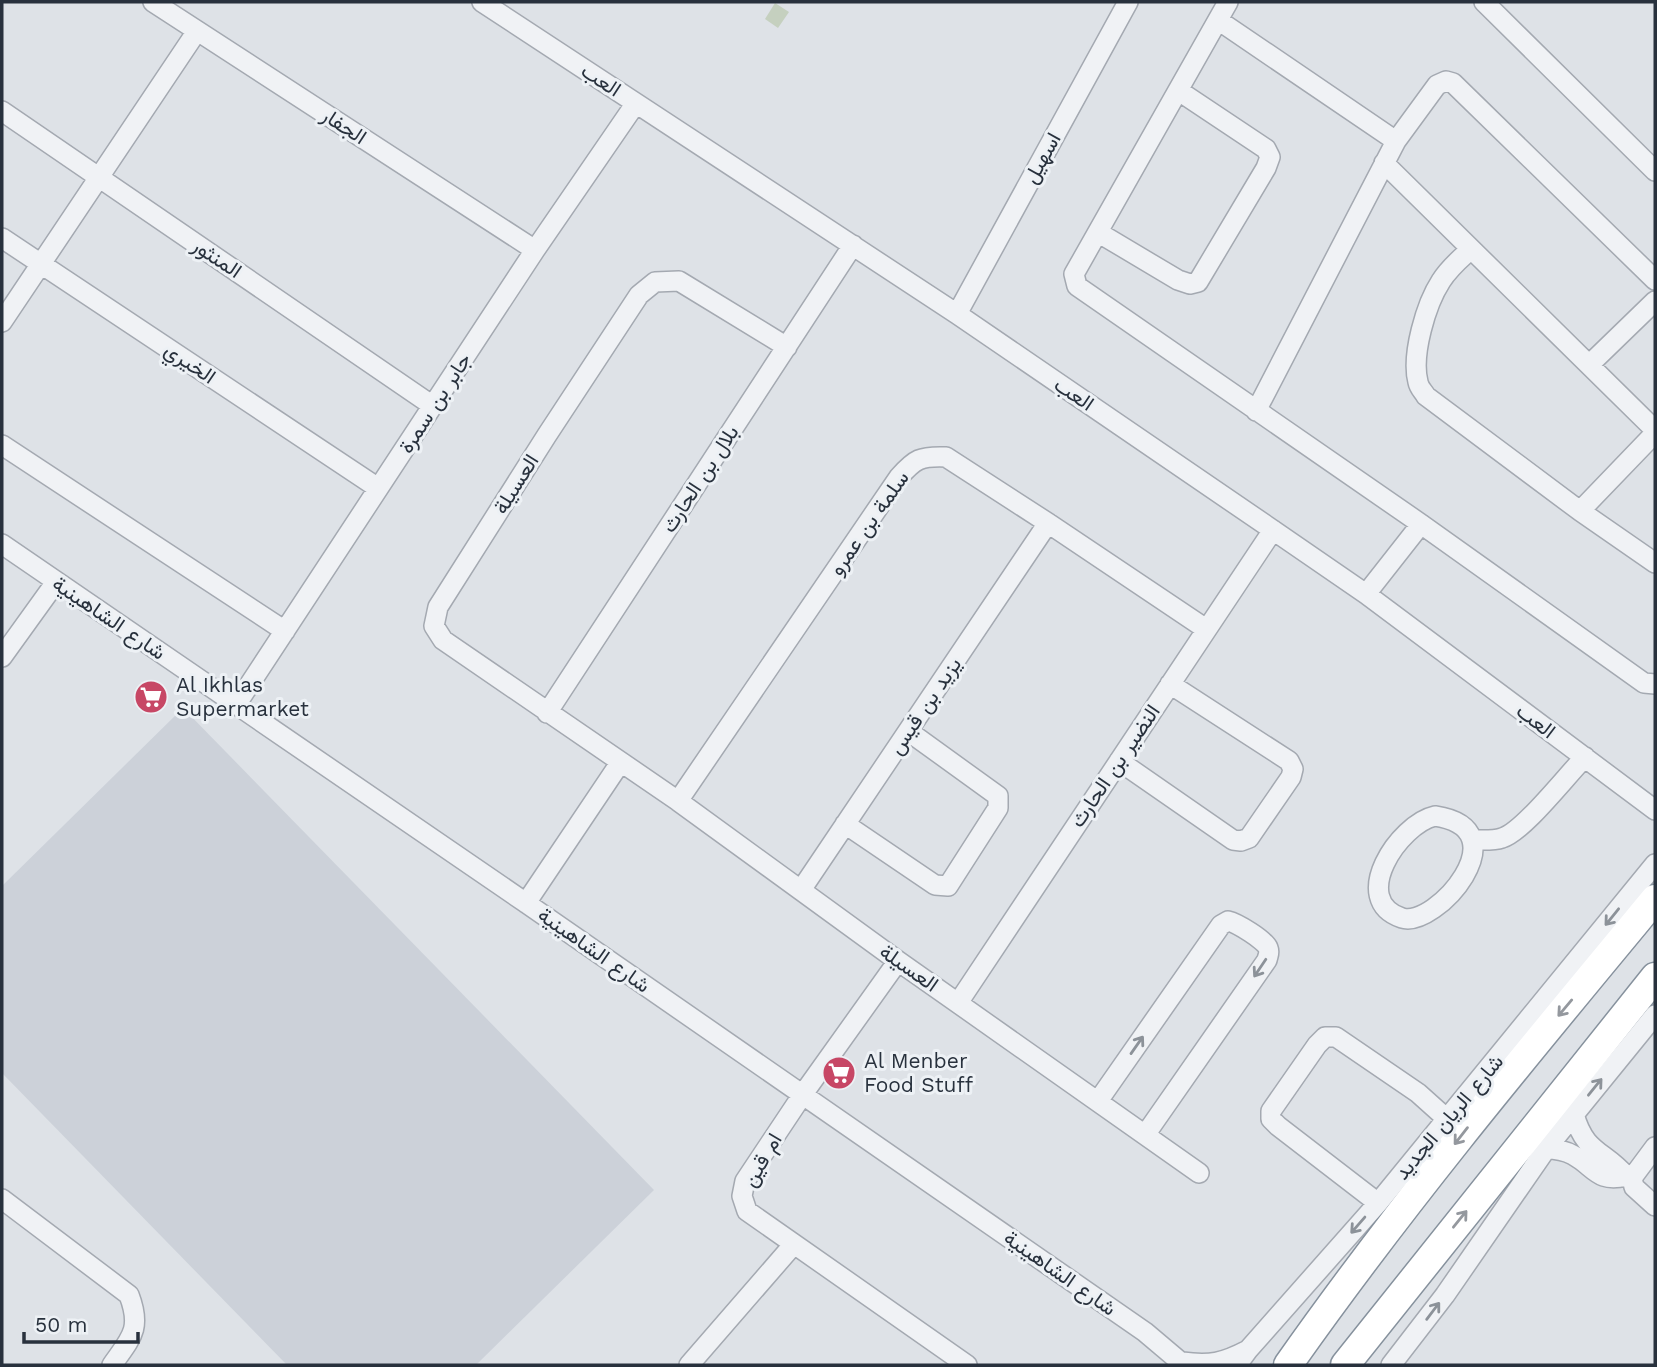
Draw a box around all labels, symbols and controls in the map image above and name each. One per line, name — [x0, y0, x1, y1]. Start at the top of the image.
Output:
street label: العب — [577, 58, 626, 102]
street label: الجفار — [316, 101, 371, 150]
street label: اسهيل — [1017, 128, 1067, 188]
street label: المنثور — [186, 232, 247, 284]
street label: الخيري — [157, 336, 221, 393]
street label: جابر بن سمرة — [393, 348, 477, 458]
street label: العب — [1050, 371, 1099, 416]
street label: بلال بن الحارث — [656, 421, 744, 537]
street label: العسيلة — [488, 449, 544, 518]
street label: سلمة بن عمرو — [823, 466, 915, 580]
street label: شارع الشاهينية — [47, 570, 171, 666]
street label: يزيد بن قيس — [883, 652, 967, 760]
place label: Al Ikhlas Supermarket — [176, 672, 309, 721]
supermarket icon: Al Ikhlas Supermarket — [132, 678, 170, 716]
street label: العب — [1512, 698, 1561, 743]
street label: النضير بن الحارث — [1064, 700, 1166, 832]
street label: شارع الشاهينية — [532, 902, 655, 999]
one-way arrow — [1605, 908, 1620, 926]
street label: العسيلة — [875, 938, 943, 997]
one-way arrow — [1253, 958, 1267, 978]
one-way arrow — [1557, 998, 1573, 1016]
one-way arrow — [1130, 1036, 1144, 1055]
place label: Al Menber Food Stuff — [864, 1048, 973, 1097]
street label: شارع الريان الجديد — [1389, 1049, 1510, 1186]
supermarket icon: Al Menber Food Stuff — [820, 1054, 858, 1092]
one-way arrow — [1587, 1078, 1602, 1097]
one-way arrow — [1453, 1126, 1468, 1144]
street label: ام قين — [736, 1129, 789, 1192]
one-way arrow — [1453, 1211, 1468, 1229]
one-way arrow — [1350, 1216, 1366, 1234]
street label: شارع الشاهينية — [998, 1225, 1121, 1322]
scale bar — [24, 1300, 138, 1344]
one-way arrow — [1426, 1302, 1440, 1321]
text: 50 m — [35, 1312, 87, 1337]

